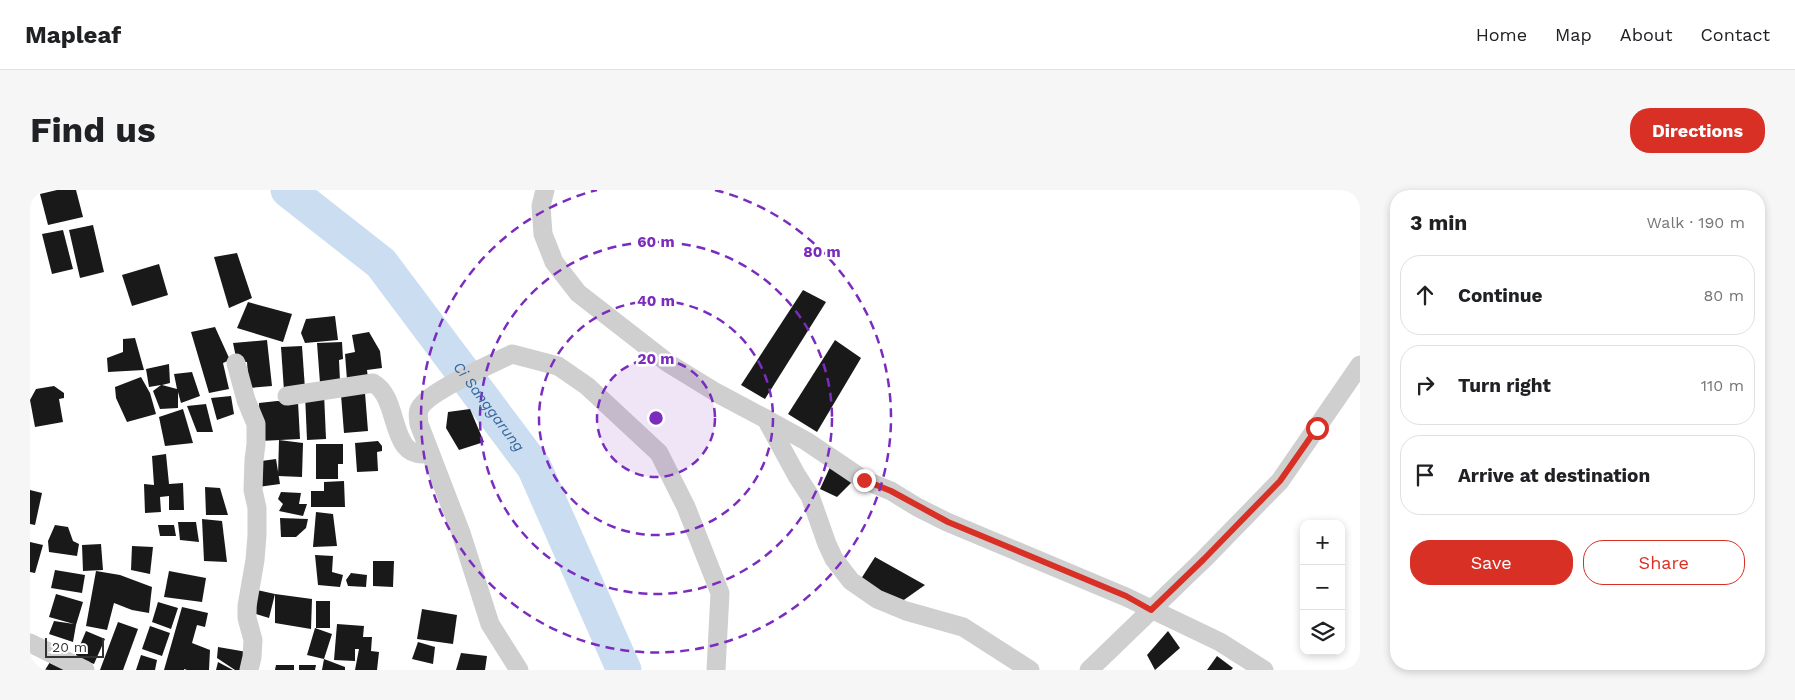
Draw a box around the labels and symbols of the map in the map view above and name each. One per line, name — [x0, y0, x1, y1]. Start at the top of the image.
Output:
text: 60 m — [637, 233, 675, 251]
text: 80 m — [803, 243, 841, 261]
text: 40 m — [637, 292, 675, 310]
text: 20 m — [637, 350, 675, 368]
water label: Ci Sanggarung — [449, 358, 528, 455]
centre of rings — [647, 409, 665, 427]
route start — [1306, 417, 1329, 440]
route end — [853, 469, 876, 492]
scale bar — [45, 635, 104, 658]

